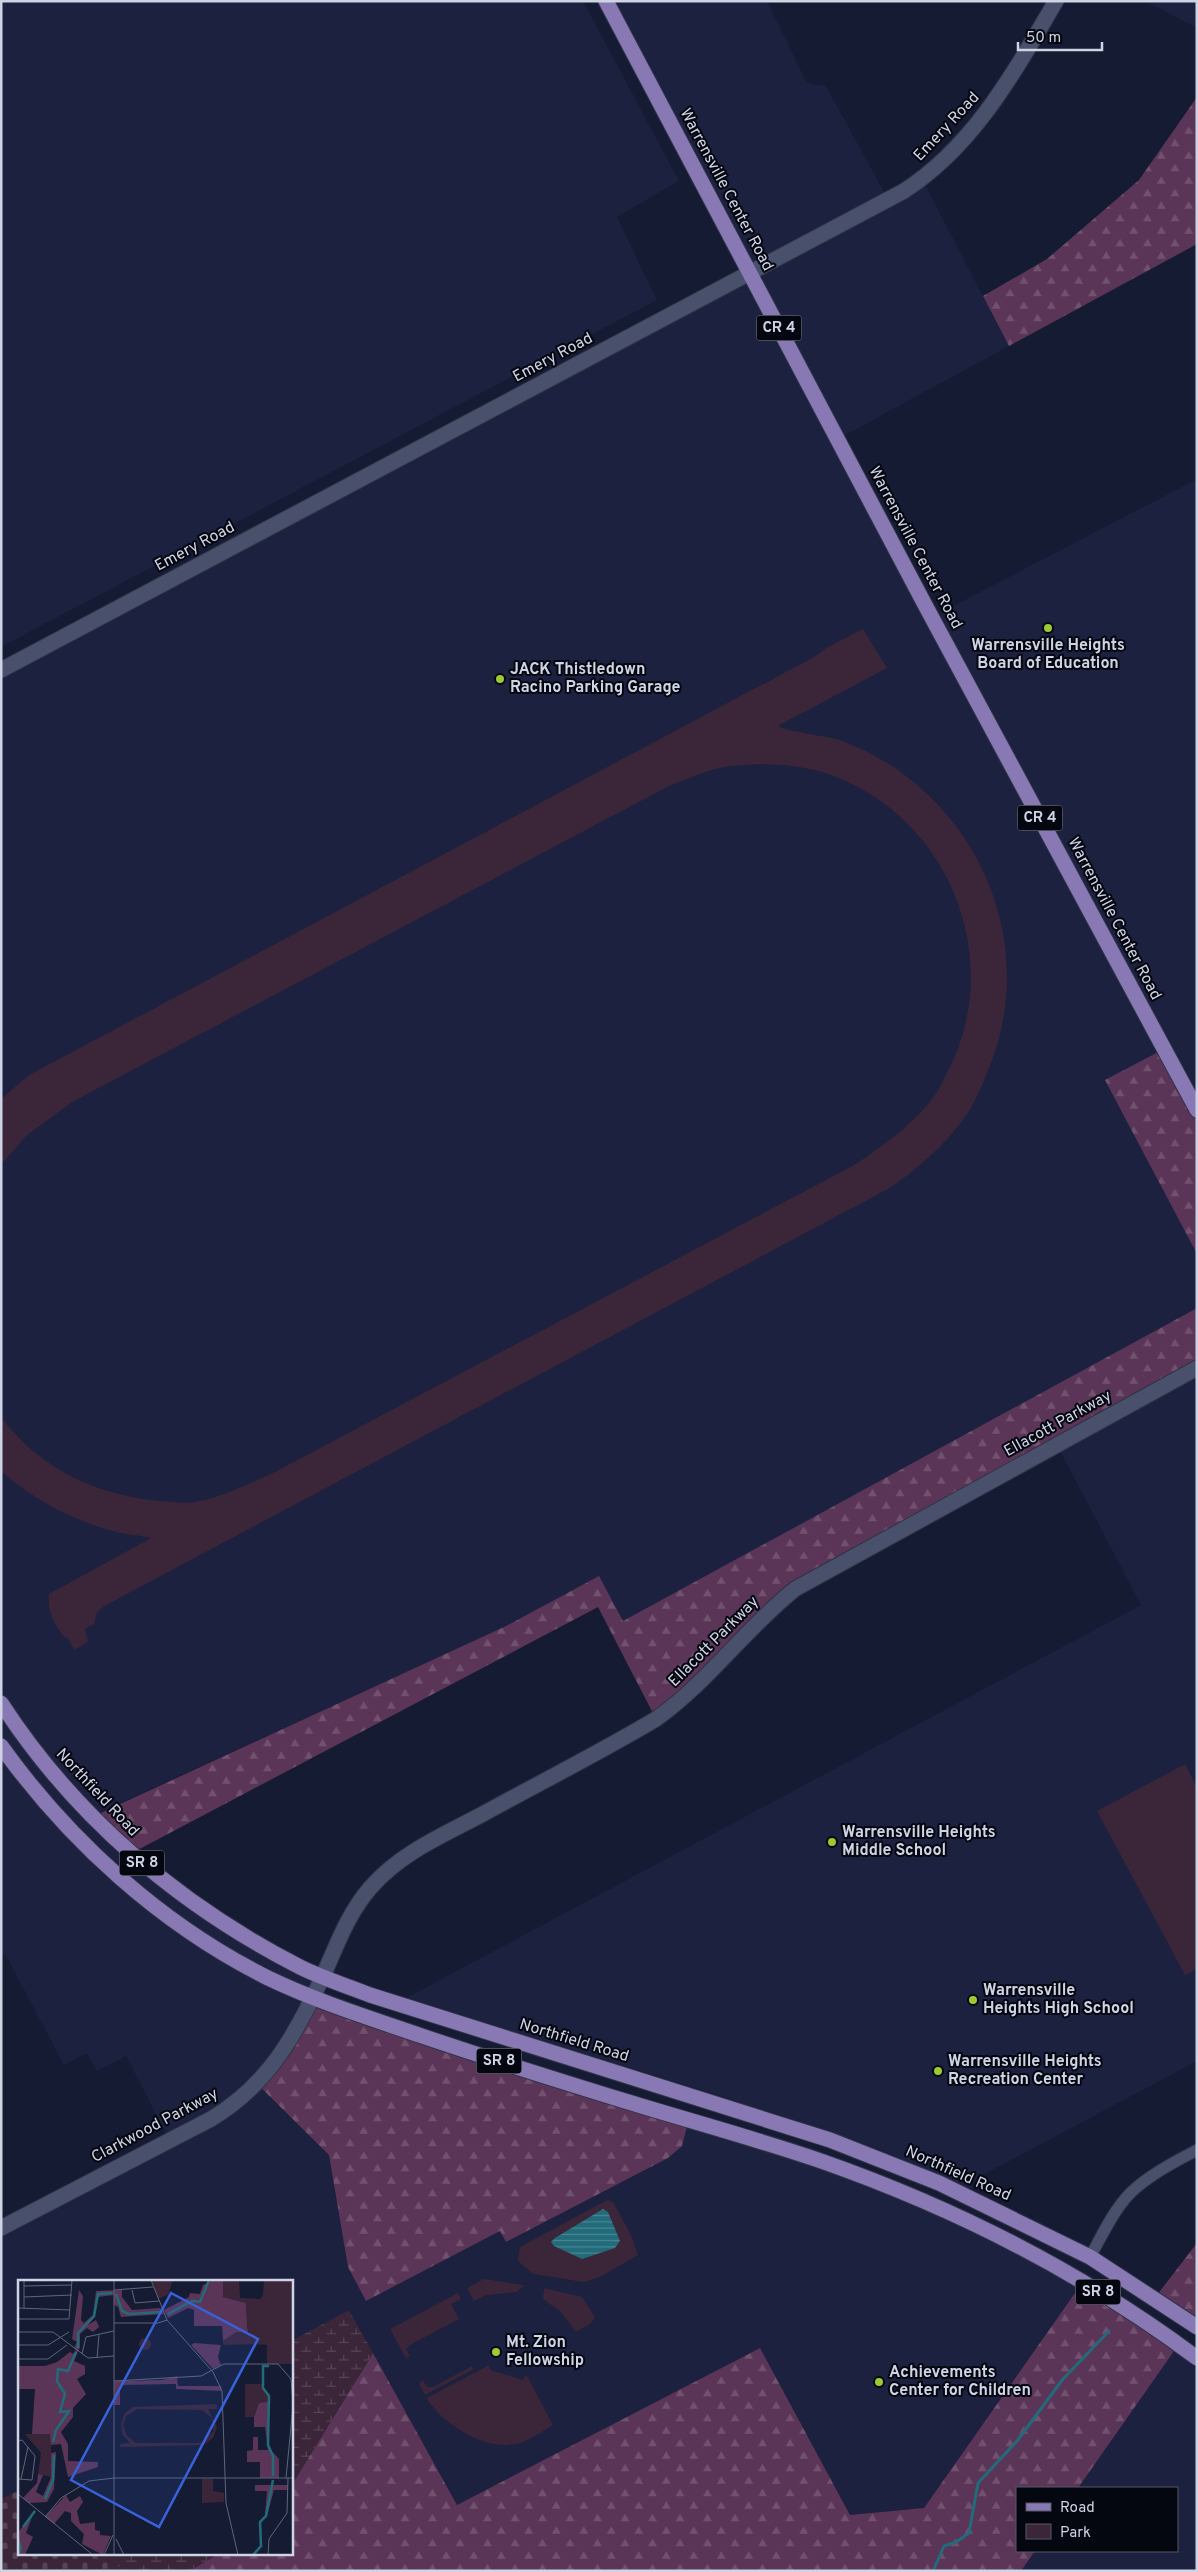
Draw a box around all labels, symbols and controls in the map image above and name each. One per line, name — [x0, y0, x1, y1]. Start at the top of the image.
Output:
scale bar — [1018, 20, 1102, 52]
text: 50 m — [1026, 29, 1061, 48]
street label: Emery Road — [910, 88, 984, 166]
street label: Warrensville Center Road — [675, 105, 777, 275]
road number: CR 4 — [756, 316, 802, 340]
street label: Emery Road — [510, 329, 596, 387]
street label: Warrensville Center Road — [864, 463, 966, 633]
street label: Emery Road — [152, 518, 238, 576]
marker: Warrensville Heights Board of Education — [1042, 622, 1054, 634]
place label: Warrensville Heights Board of Education — [971, 636, 1125, 674]
place label: JACK Thistledown Racino Parking Garage — [510, 660, 681, 698]
marker: JACK Thistledown Racino Parking Garage — [494, 673, 506, 685]
road number: CR 4 — [1018, 806, 1062, 830]
street label: Warrensville Center Road — [1063, 834, 1165, 1004]
street label: Ellacott Parkway — [1001, 1386, 1115, 1462]
street label: Ellacott Parkway — [664, 1592, 764, 1692]
street label: Northfield Road — [51, 1745, 143, 1841]
place label: Warrensville Heights Middle School — [842, 1823, 996, 1861]
marker: Warrensville Heights Middle School — [826, 1836, 838, 1848]
road number: SR 8 — [120, 1850, 164, 1876]
place label: Warrensville Heights High School — [983, 1981, 1134, 2019]
marker: Warrensville Heights High School — [967, 1994, 979, 2006]
street label: Northfield Road — [517, 2015, 631, 2067]
road number: SR 8 — [476, 2048, 522, 2074]
place label: Warrensville Heights Recreation Center — [948, 2052, 1102, 2090]
marker: Warrensville Heights Recreation Center — [932, 2065, 944, 2077]
street label: Clarkwood Parkway — [88, 2084, 222, 2168]
street label: Northfield Road — [902, 2142, 1014, 2206]
inset map — [18, 2280, 292, 2554]
road number: SR 8 — [1076, 2280, 1120, 2304]
place label: Mt. Zion Fellowship — [506, 2333, 584, 2371]
marker: Mt. Zion Fellowship — [490, 2346, 502, 2358]
place label: Achievements Center for Children — [889, 2363, 1031, 2401]
marker: Achievements Center for Children — [873, 2376, 885, 2388]
legend — [1016, 2487, 1178, 2552]
text: Road — [1060, 2499, 1095, 2518]
text: Park — [1060, 2524, 1091, 2543]

